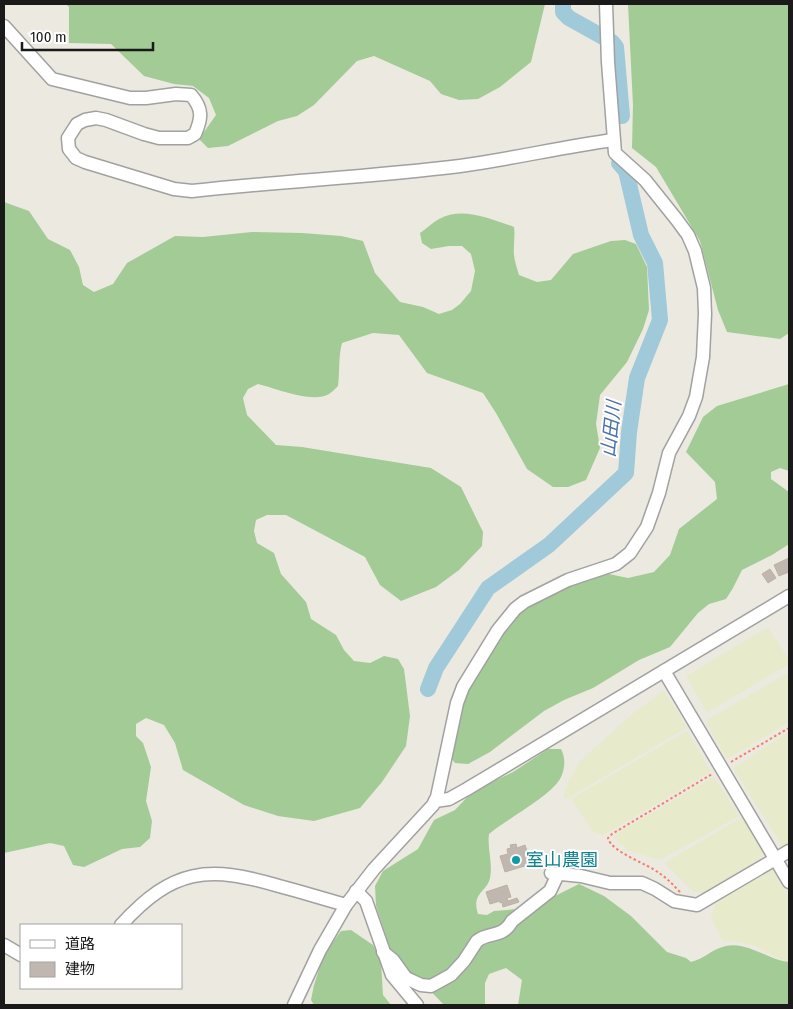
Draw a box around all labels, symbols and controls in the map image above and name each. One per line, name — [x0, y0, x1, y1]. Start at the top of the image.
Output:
scale bar — [22, 20, 154, 52]
text: 100 m — [30, 28, 67, 46]
water label: 山田川 — [597, 397, 626, 459]
place label: 室山農園 — [526, 849, 598, 871]
marker: 室山農園 — [510, 854, 522, 866]
legend — [20, 924, 182, 989]
text: 道路 — [65, 935, 95, 953]
text: 建物 — [65, 960, 95, 978]

